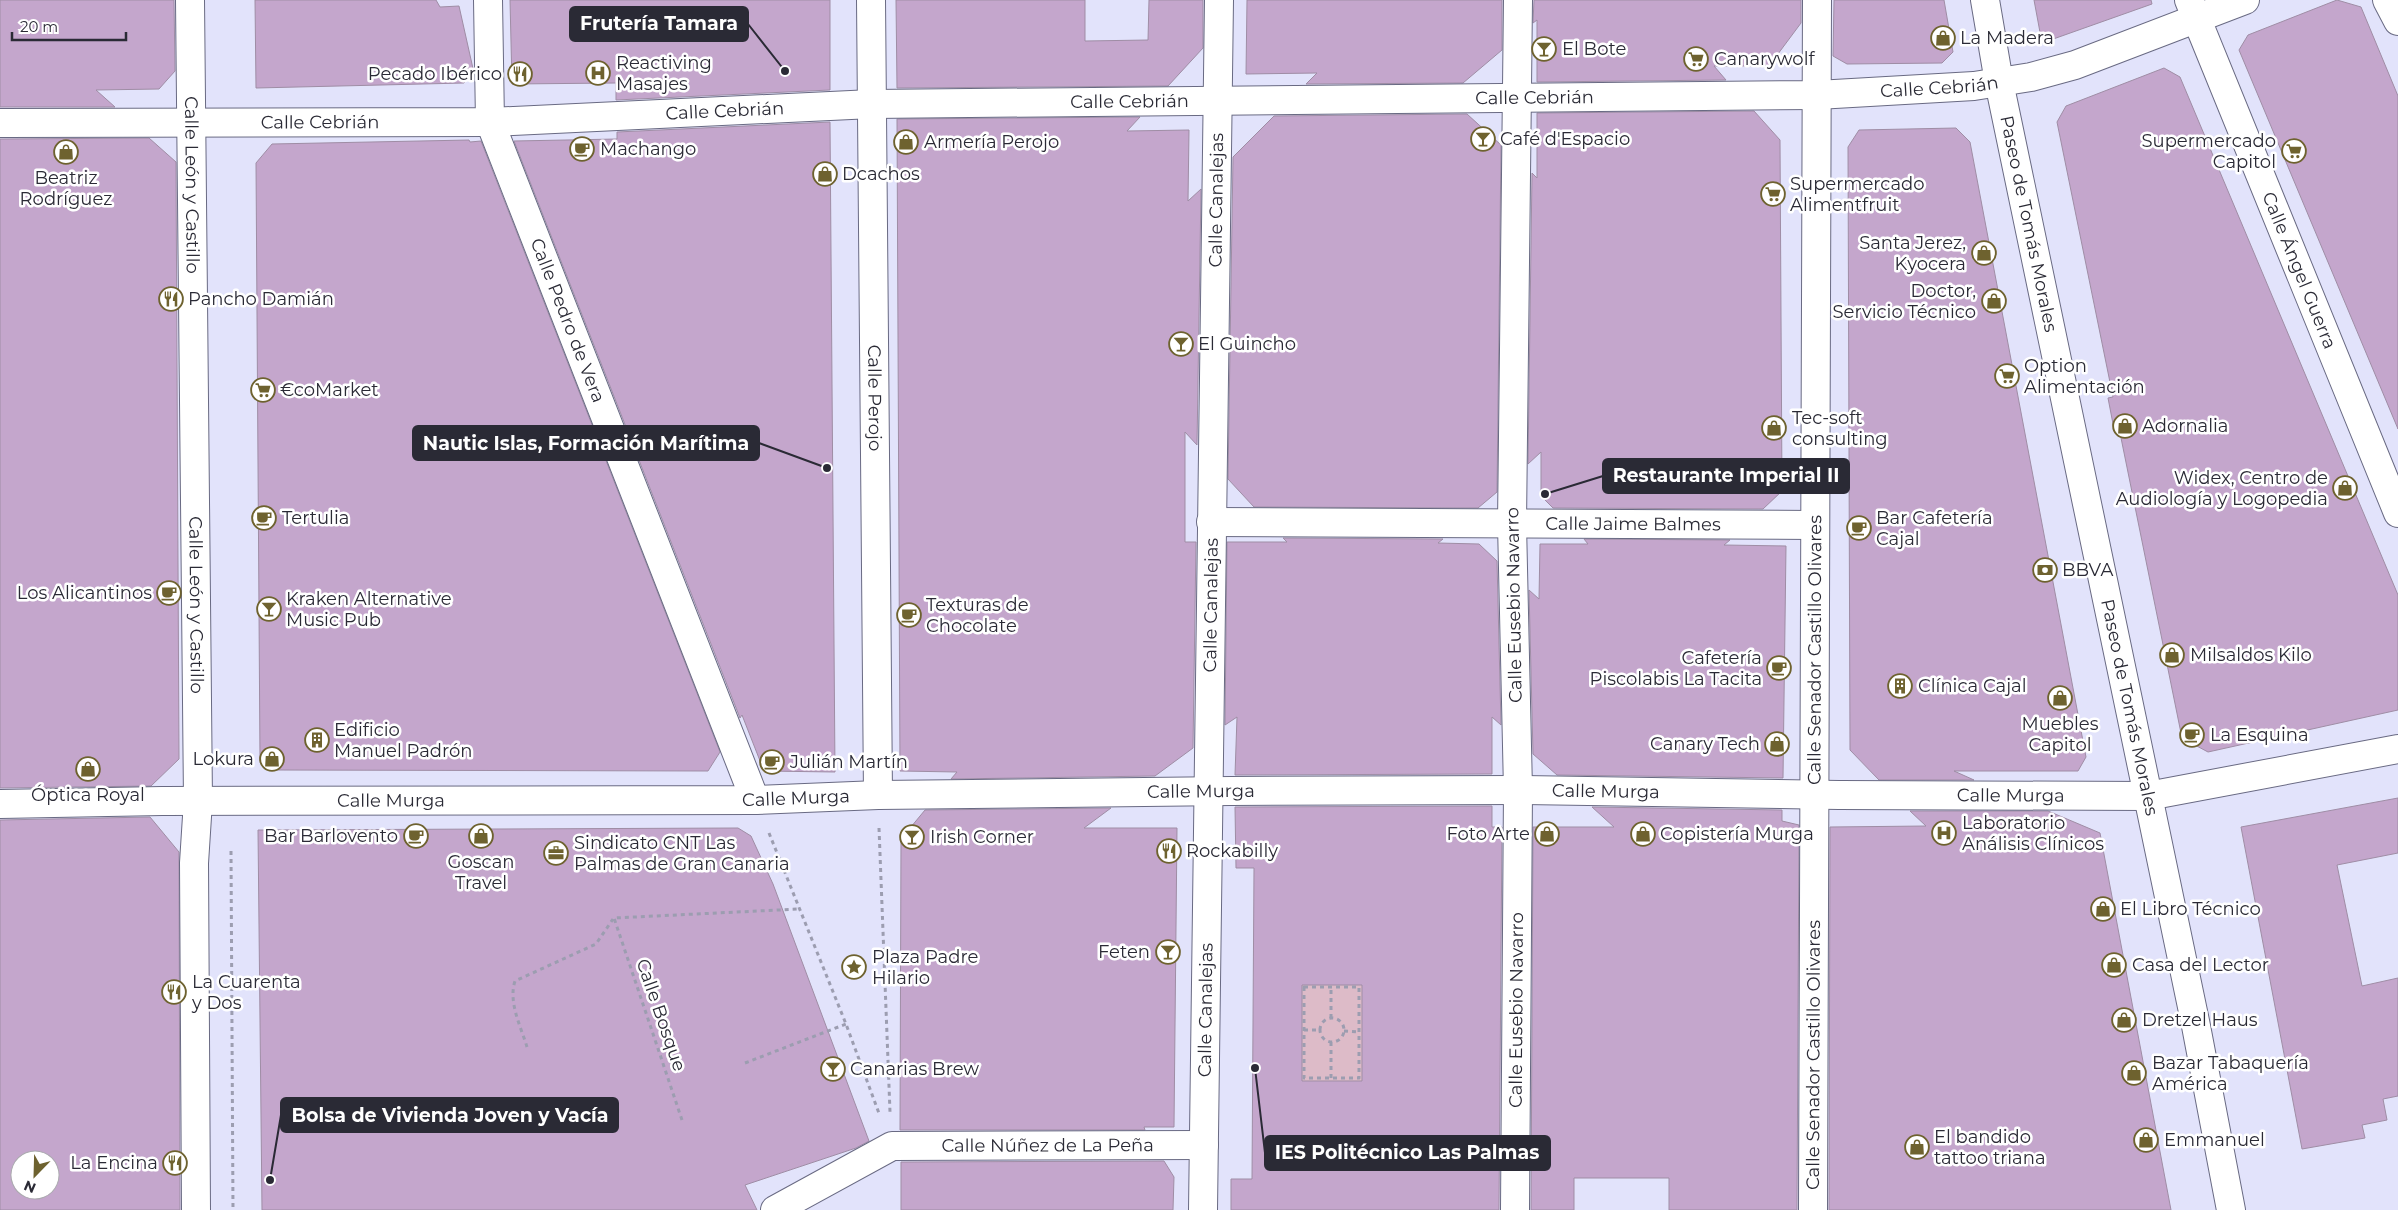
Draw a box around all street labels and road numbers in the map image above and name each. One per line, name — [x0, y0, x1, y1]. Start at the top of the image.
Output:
street label: Calle Cebrián — [1879, 71, 2000, 102]
street label: Calle Cebrián — [1475, 86, 1594, 109]
street label: Calle Cebrián — [1070, 90, 1189, 113]
street label: Calle León y Castillo — [180, 96, 204, 274]
street label: Calle Cebrián — [665, 97, 785, 125]
street label: Calle Cebrián — [261, 111, 379, 133]
street label: Paseo de Tomás Morales — [1995, 113, 2062, 334]
street label: Calle Canalejas — [1204, 132, 1228, 267]
street label: Calle Ángel Guerra — [2257, 189, 2341, 352]
street label: Calle Pedro de Vera — [525, 235, 610, 406]
street label: Calle Perojo — [863, 345, 886, 451]
street label: Calle Eusebio Navarro — [1501, 507, 1527, 703]
street label: Calle Jaime Balmes — [1545, 513, 1721, 536]
street label: Calle Senador Castillo Olivares — [1803, 515, 1826, 785]
street label: Calle León y Castillo — [184, 516, 208, 694]
street label: Calle Canalejas — [1199, 537, 1223, 672]
street label: Paseo de Tomás Morales — [2096, 597, 2163, 818]
street label: Calle Murga — [1147, 780, 1255, 803]
street label: Calle Murga — [1552, 780, 1660, 803]
street label: Calle Murga — [1957, 784, 2065, 807]
street label: Calle Murga — [742, 785, 850, 811]
street label: Calle Murga — [337, 790, 445, 812]
street label: Calle Eusebio Navarro — [1505, 912, 1528, 1108]
street label: Calle Senador Castillo Olivares — [1802, 920, 1825, 1190]
street label: Calle Canalejas — [1194, 942, 1218, 1077]
street label: Calle Bosque — [632, 956, 691, 1074]
street label: Calle Núñez de La Peña — [941, 1134, 1154, 1157]

